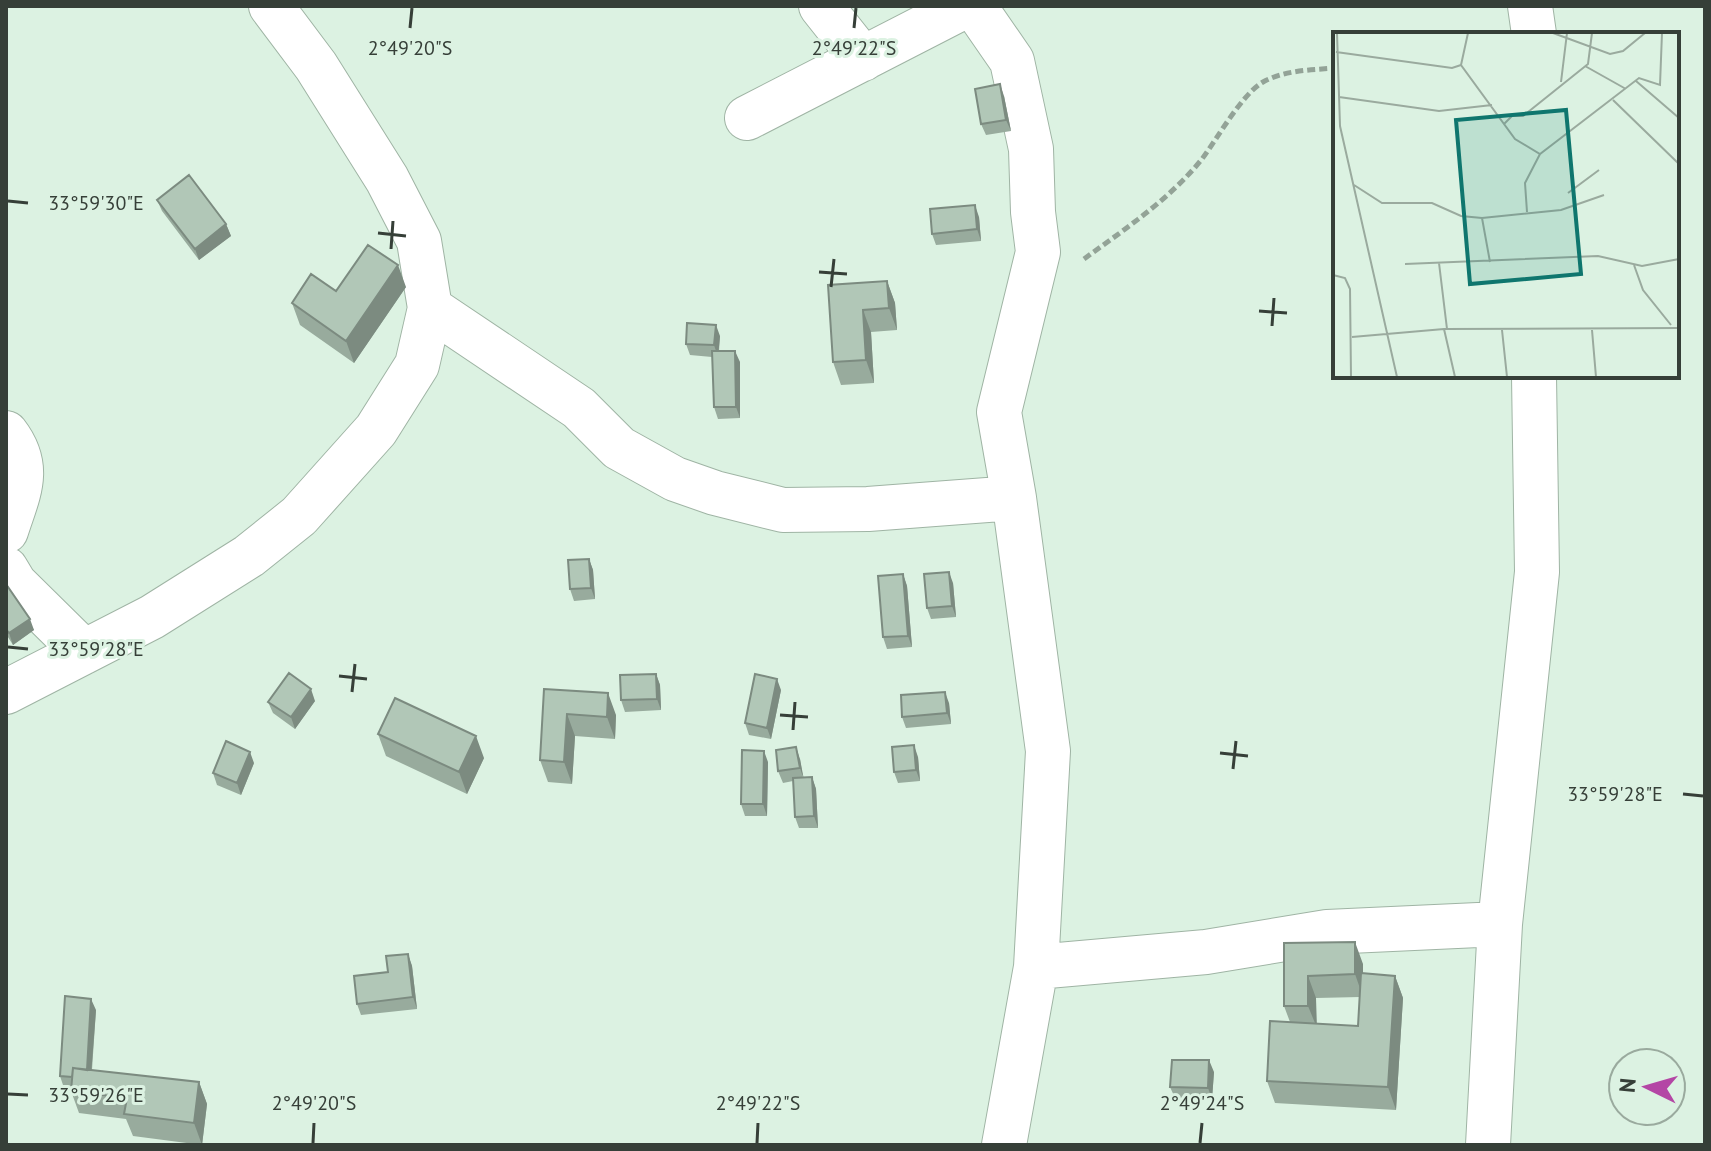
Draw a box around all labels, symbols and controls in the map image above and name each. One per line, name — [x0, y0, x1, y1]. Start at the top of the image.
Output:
inset map — [1333, 32, 1679, 378]
text: 2°49'20"S — [368, 35, 452, 61]
text: 2°49'22"S — [812, 35, 896, 61]
text: 33°59'30"E — [48, 190, 144, 216]
text: 33°59'28"E — [48, 636, 144, 662]
text: 33°59'28"E — [1567, 781, 1663, 807]
north arrow — [1607, 1047, 1687, 1127]
text: N — [1612, 1077, 1642, 1094]
text: 33°59'26"E — [48, 1082, 144, 1108]
text: 2°49'20"S — [272, 1090, 356, 1116]
text: 2°49'22"S — [716, 1090, 800, 1116]
text: 2°49'24"S — [1160, 1090, 1244, 1116]

